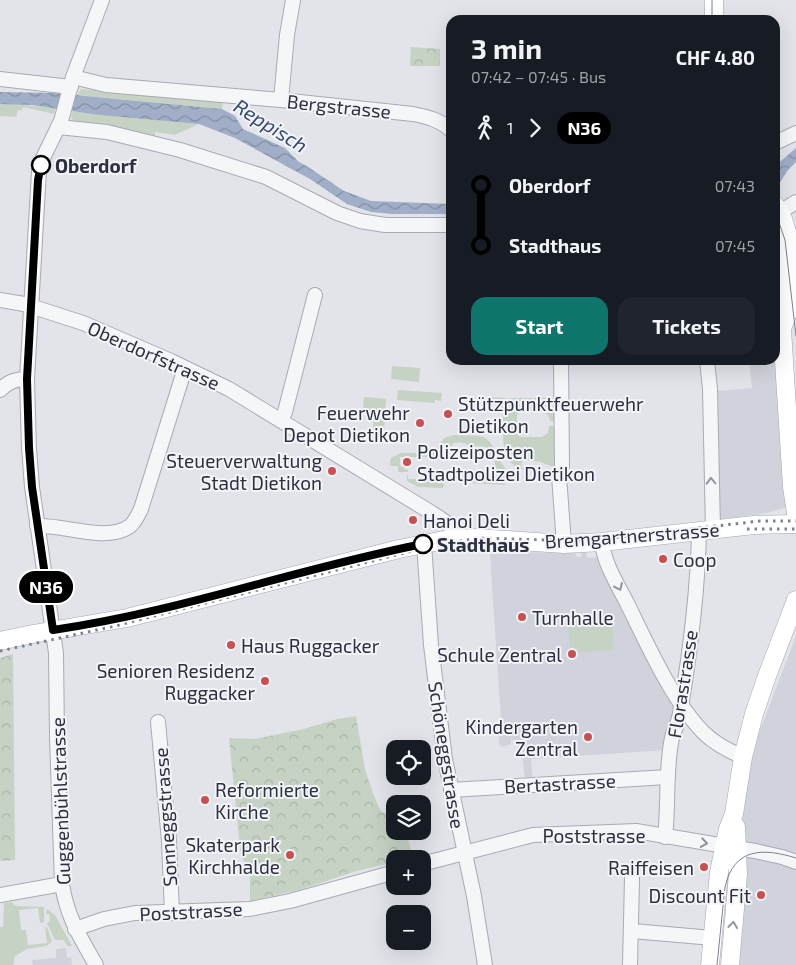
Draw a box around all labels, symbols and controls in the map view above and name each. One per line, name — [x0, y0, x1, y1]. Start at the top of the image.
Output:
text: 3 min — [471, 31, 542, 65]
text: CHF 4.80 — [676, 46, 755, 69]
text: 07:42 – 07:45 · Bus — [471, 67, 606, 86]
street label: Bergstrasse — [286, 89, 392, 123]
water label: Reppisch — [230, 93, 312, 157]
icon: walk — [471, 114, 499, 142]
icon: forward — [521, 114, 549, 142]
text: N36 — [567, 117, 601, 139]
text: 1 — [507, 118, 513, 137]
place label: Oberdorf — [55, 154, 138, 177]
marker: Oberdorf — [31, 155, 51, 175]
text: Oberdorf — [509, 174, 590, 197]
text: 07:43 — [715, 176, 755, 195]
text: Stadthaus — [509, 234, 601, 257]
text: 07:45 — [715, 236, 755, 255]
button: Start — [471, 297, 608, 355]
button: Tickets — [618, 297, 755, 355]
street label: Oberdorfstrasse — [84, 316, 224, 394]
place label: Stützpunktfeuerwehr Dietikon — [458, 392, 644, 437]
place label: Feuerwehr Depot Dietikon — [283, 401, 410, 446]
marker: Stützpunktfeuerwehr Dietikon — [442, 408, 454, 420]
marker: Feuerwehr Depot Dietikon — [414, 417, 426, 429]
place label: Polizeiposten Stadtpolizei Dietikon — [417, 440, 595, 485]
place label: Steuerverwaltung Stadt Dietikon — [166, 449, 322, 494]
marker: Polizeiposten Stadtpolizei Dietikon — [401, 456, 413, 468]
marker: Steuerverwaltung Stadt Dietikon — [326, 465, 338, 477]
one-way arrow — [706, 477, 717, 485]
place label: Hanoi Deli — [423, 509, 510, 532]
marker: Hanoi Deli — [407, 514, 419, 526]
street label: Bremgartnerstrasse — [544, 517, 720, 553]
place label: Stadthaus — [437, 533, 529, 556]
marker: Stadthaus — [413, 534, 433, 554]
place label: Coop — [673, 548, 716, 571]
marker: Coop — [657, 553, 669, 565]
line badge: N36 — [17, 571, 75, 603]
text: N36 — [29, 576, 63, 598]
one-way arrow — [613, 582, 623, 591]
place label: Turnhalle — [532, 606, 614, 629]
marker: Turnhalle — [516, 611, 528, 623]
street label: Florastrasse — [662, 628, 702, 740]
place label: Haus Ruggacker — [241, 634, 380, 657]
marker: Haus Ruggacker — [225, 639, 237, 651]
place label: Schule Zentral — [437, 643, 562, 666]
marker: Schule Zentral — [566, 648, 578, 660]
place label: Senioren Residenz Ruggacker — [97, 659, 255, 704]
marker: Senioren Residenz Ruggacker — [259, 675, 271, 687]
street label: Schöneggstrasse — [424, 680, 470, 830]
place label: Kindergarten Zentral — [465, 715, 578, 760]
street label: Guggenbühlstrasse — [46, 717, 74, 885]
marker: Kindergarten Zentral — [582, 731, 594, 743]
map controls — [386, 740, 431, 950]
button: locate — [386, 740, 431, 785]
street label: Sonneggstrasse — [149, 747, 181, 887]
street label: Bertastrasse — [504, 769, 616, 797]
place label: Reformierte Kirche — [215, 778, 319, 823]
marker: Reformierte Kirche — [199, 794, 211, 806]
button: layers — [386, 795, 431, 840]
street label: Poststrasse — [542, 824, 646, 847]
place label: Skaterpark Kirchhalde — [185, 833, 280, 878]
one-way arrow — [699, 838, 708, 848]
marker: Skaterpark Kirchhalde — [284, 849, 296, 861]
button: + — [386, 850, 431, 895]
place label: Raiffeisen — [608, 856, 694, 879]
marker: Raiffeisen — [698, 861, 710, 873]
place label: Discount Fit — [649, 884, 751, 907]
marker: Discount Fit — [755, 889, 767, 901]
street label: Poststrasse — [139, 897, 243, 925]
button: − — [386, 905, 431, 950]
one-way arrow — [727, 921, 738, 929]

